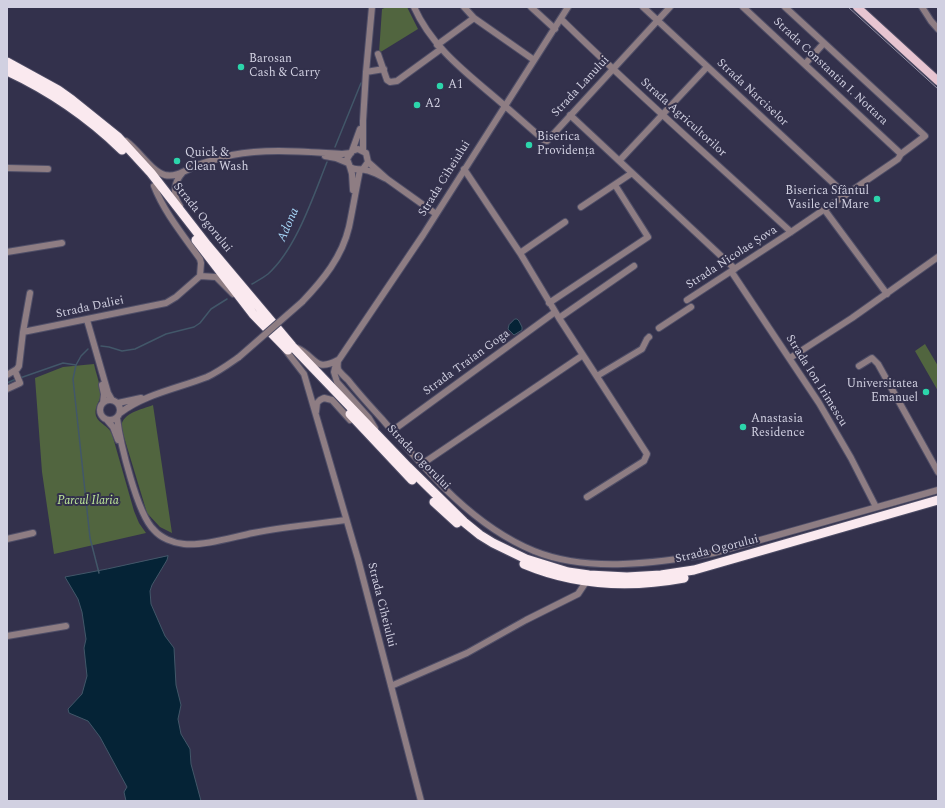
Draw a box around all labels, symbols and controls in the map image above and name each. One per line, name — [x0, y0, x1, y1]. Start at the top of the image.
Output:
street label: Strada Constantin I. Nottara — [770, 15, 890, 129]
place label: Barosan Cash & Carry — [249, 53, 320, 81]
street label: Strada Lanului — [549, 53, 613, 121]
street label: Strada Narciselor — [713, 56, 791, 130]
marker: Barosan Cash & Carry — [236, 62, 246, 72]
street label: Strada Agricultorilor — [637, 76, 729, 160]
place label: A1 — [448, 79, 463, 93]
marker: A1 — [435, 81, 445, 91]
place label: A2 — [425, 98, 440, 112]
marker: A2 — [412, 100, 422, 110]
place label: Biserica Providența — [537, 131, 595, 159]
street label: Strada Ciheiului — [416, 138, 474, 220]
marker: Biserica Providența — [524, 140, 534, 150]
place label: Quick & Clean Wash — [185, 147, 249, 175]
marker: Quick & Clean Wash — [172, 156, 182, 166]
street label: Strada Ogorului — [170, 180, 234, 256]
place label: Biserica Sfântul Vasile cel Mare — [785, 185, 869, 213]
marker: Biserica Sfântul Vasile cel Mare — [872, 194, 882, 204]
water label: Adona — [275, 206, 303, 244]
street label: Strada Nicolae Șova — [684, 223, 780, 293]
street label: Strada Daliei — [55, 294, 125, 322]
street label: Strada Traian Goga — [421, 327, 513, 399]
street label: Strada Ion Irimescu — [782, 333, 850, 429]
place label: Universitatea Emanuel — [846, 378, 918, 406]
marker: Universitatea Emanuel — [921, 387, 931, 397]
place label: Anastasia Residence — [751, 413, 805, 441]
street label: Strada Ogorului — [383, 422, 453, 494]
marker: Anastasia Residence — [738, 422, 748, 432]
park label: Parcul Ilaria — [57, 495, 119, 509]
street label: Strada Ogorului — [674, 533, 760, 567]
street label: Strada Ciheiului — [363, 561, 399, 649]

